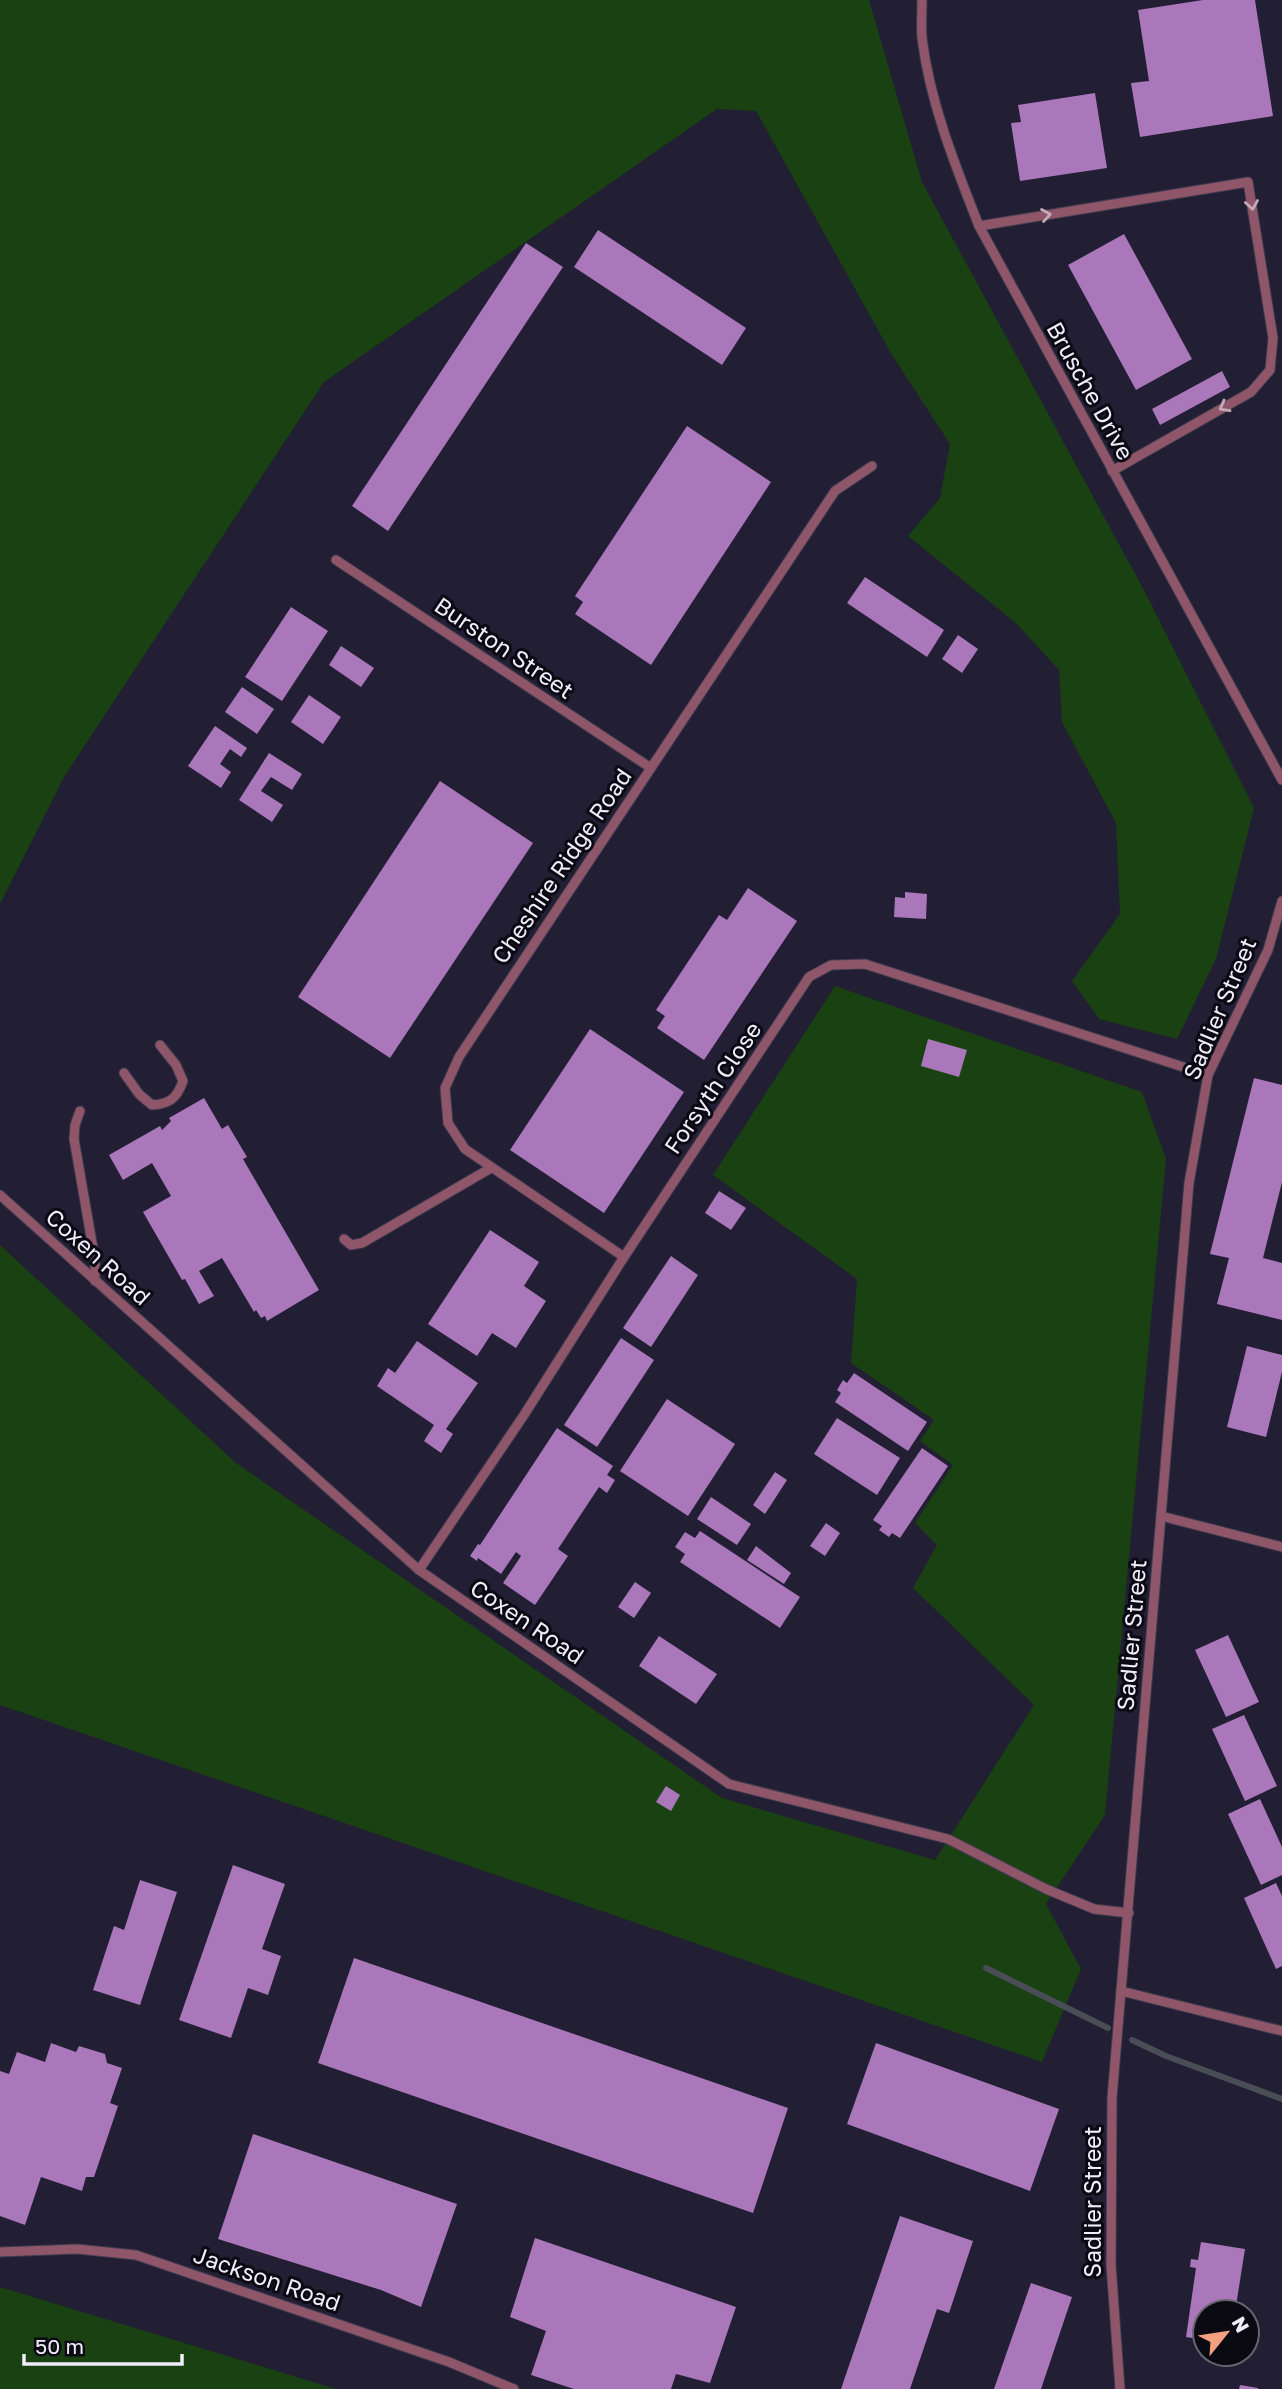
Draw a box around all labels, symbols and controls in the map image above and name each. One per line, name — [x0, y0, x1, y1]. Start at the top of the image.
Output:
one-way arrow — [1244, 199, 1259, 210]
one-way arrow — [1040, 208, 1052, 223]
street label: Brusche Drive — [1041, 317, 1140, 464]
one-way arrow — [1218, 399, 1231, 412]
street label: Burston Street — [430, 590, 579, 704]
street label: Cheshire Ridge Road — [486, 763, 637, 968]
street label: Sadlier Street — [1177, 933, 1262, 1084]
street label: Forsyth Close — [658, 1016, 767, 1159]
street label: Coxen Road — [41, 1202, 157, 1310]
street label: Sadlier Street — [1110, 1558, 1152, 1712]
street label: Coxen Road — [466, 1573, 590, 1669]
street label: Sadlier Street — [1078, 2126, 1106, 2278]
street label: Jackson Road — [190, 2240, 344, 2316]
north arrow — [1191, 2298, 1261, 2368]
text: N — [1228, 2312, 1255, 2336]
scale bar — [24, 2322, 182, 2366]
text: 50 m — [35, 2333, 84, 2359]

